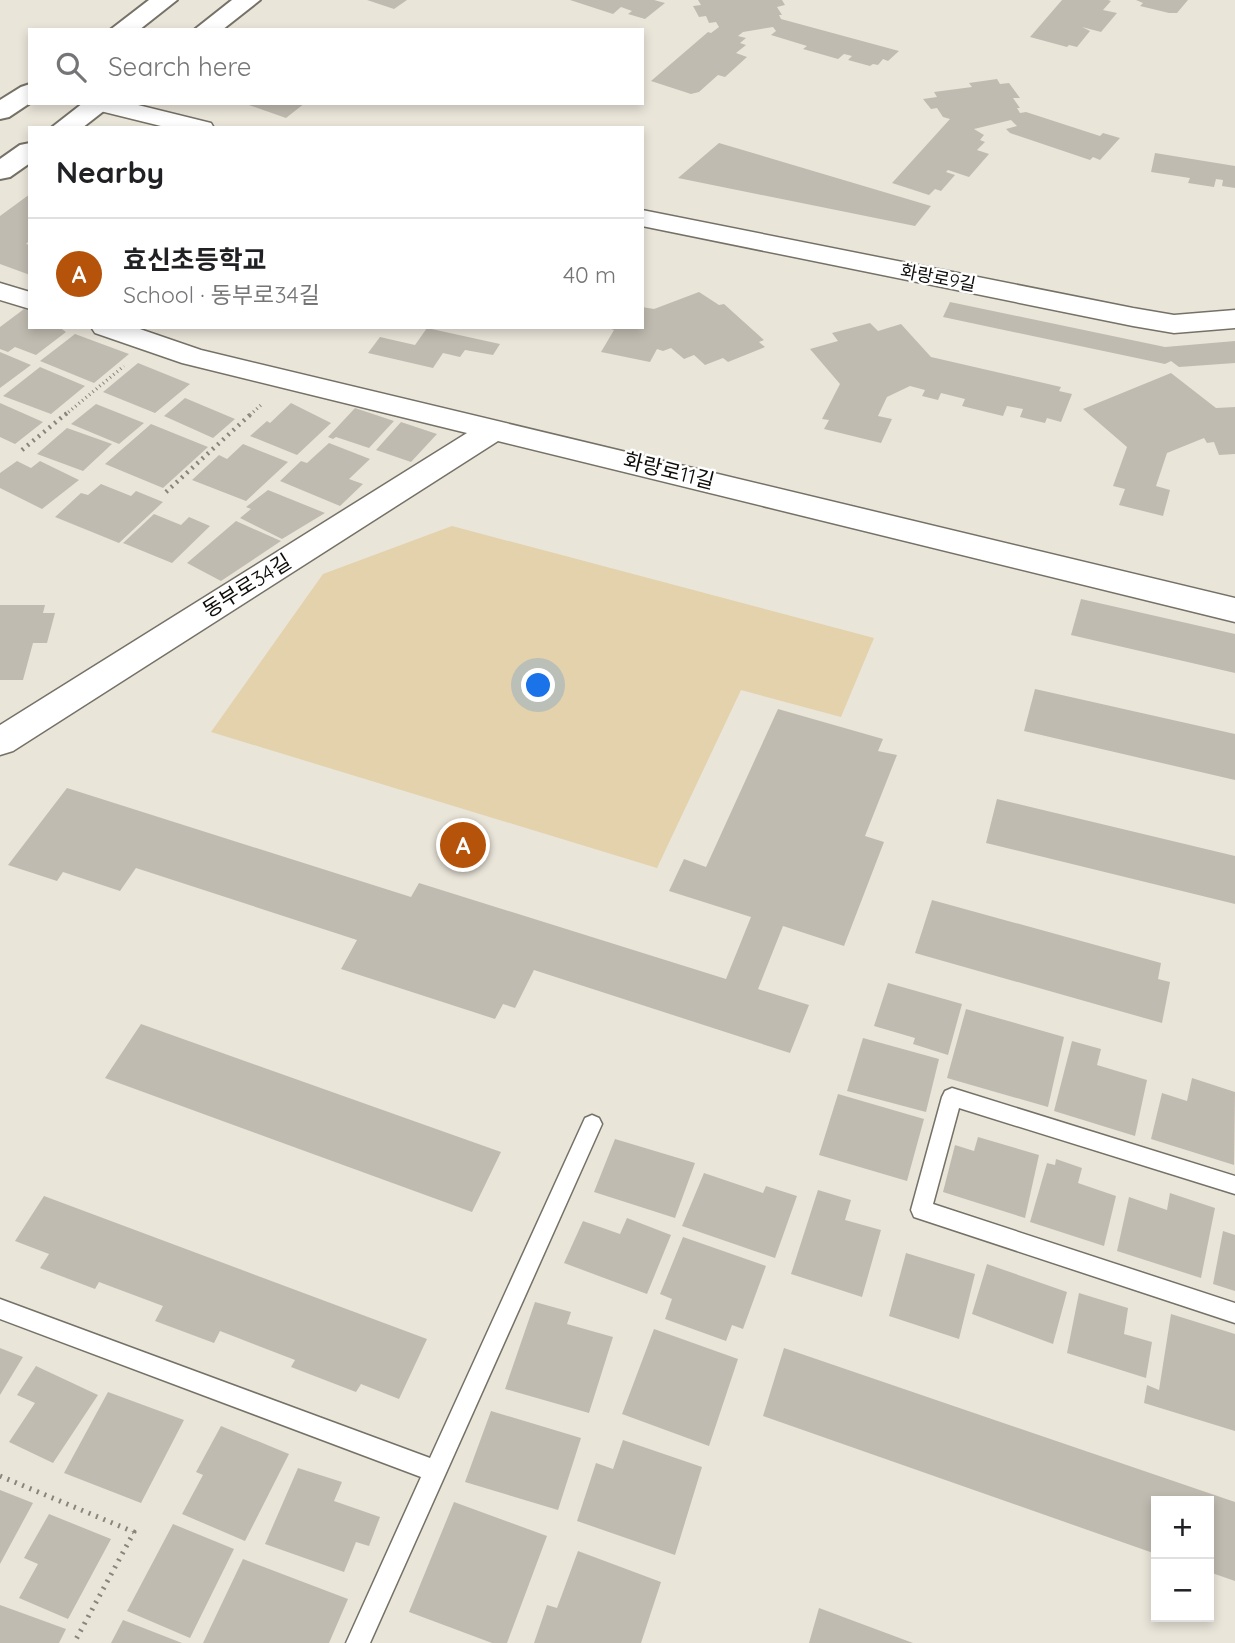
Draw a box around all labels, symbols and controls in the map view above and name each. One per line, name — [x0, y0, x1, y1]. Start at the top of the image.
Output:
search box — [28, 28, 644, 105]
icon: search — [52, 48, 90, 86]
text: Search here — [108, 50, 252, 83]
text: Nearby — [56, 153, 164, 191]
text: 효신초등학교 — [123, 243, 267, 276]
street label: 화랑로9길 — [898, 259, 978, 296]
text: A — [72, 260, 86, 289]
text: 40 m — [563, 260, 616, 289]
text: School · 동부로34길 — [123, 280, 320, 309]
street label: 화랑로11길 — [621, 446, 717, 494]
street label: 동부로34길 — [197, 548, 295, 623]
your location — [521, 668, 555, 702]
pin: A — [440, 819, 486, 871]
map controls — [1151, 1496, 1214, 1622]
button: + — [1151, 1496, 1214, 1559]
button: − — [1151, 1559, 1214, 1622]

